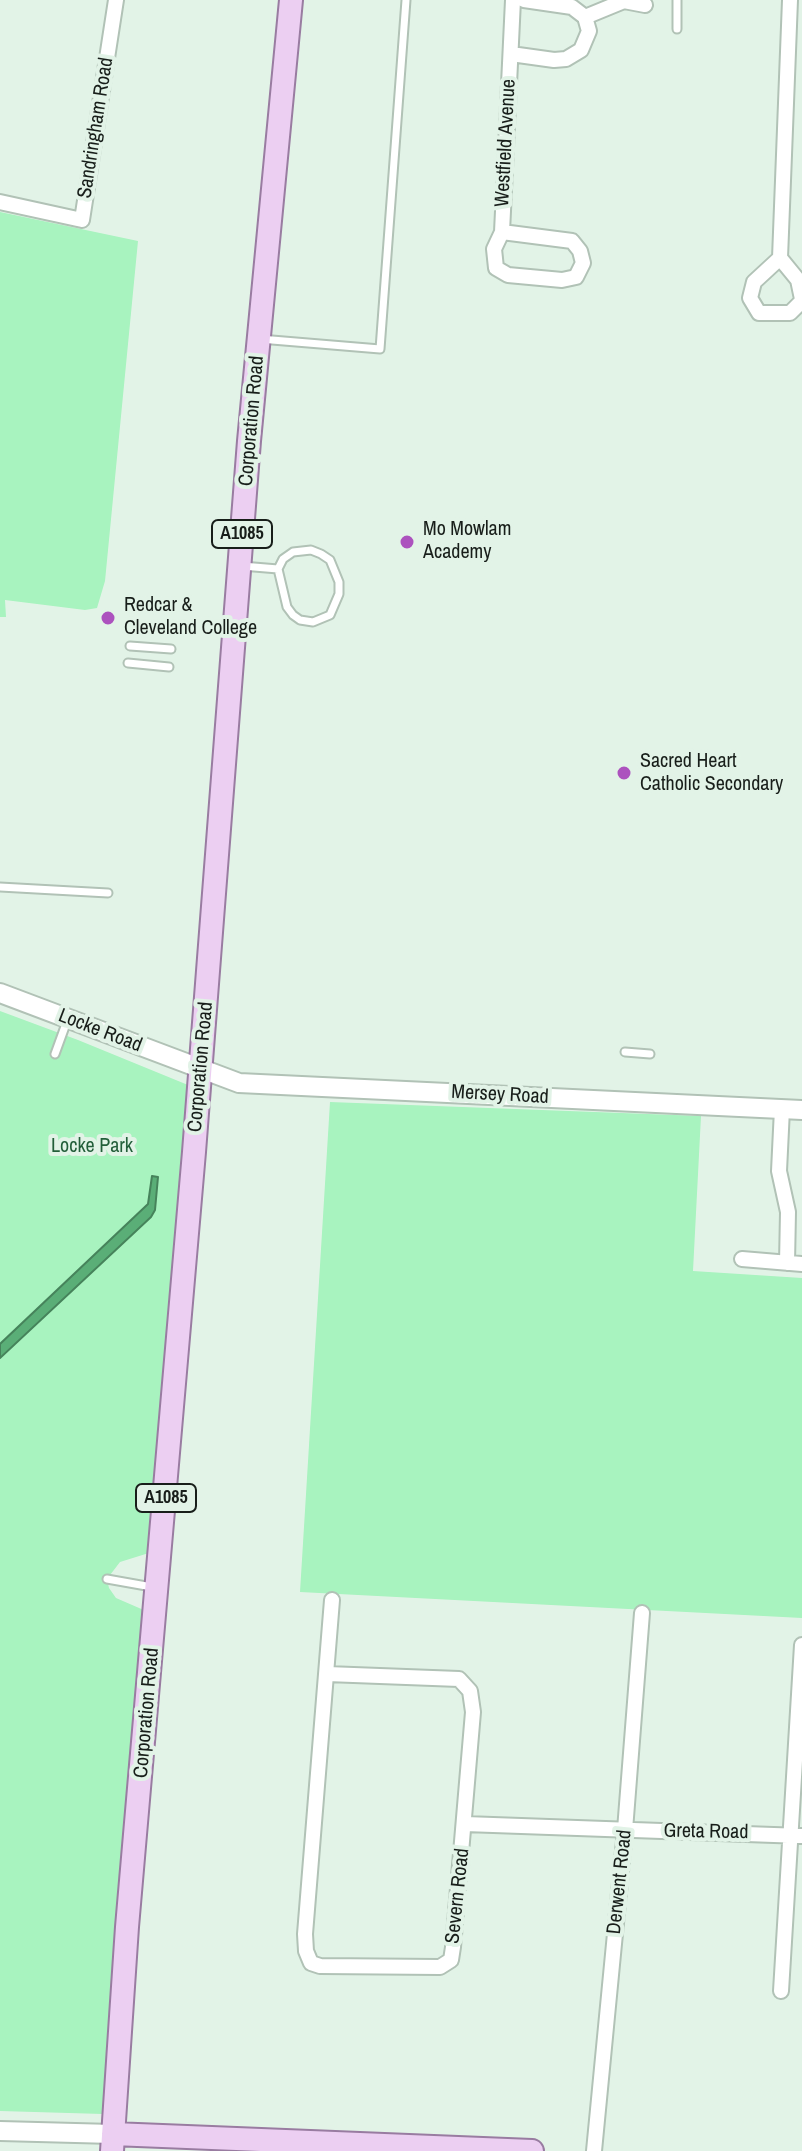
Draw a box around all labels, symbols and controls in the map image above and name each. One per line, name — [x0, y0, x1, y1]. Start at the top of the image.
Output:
street label: Sandringham Road — [73, 56, 119, 200]
street label: Westfield Avenue — [491, 78, 521, 208]
street label: Corporation Road — [234, 355, 270, 487]
place label: Mo Mowlam Academy — [423, 518, 511, 565]
road number: A1085 — [212, 520, 272, 548]
marker: Mo Mowlam Academy — [398, 533, 416, 551]
place label: Redcar & Cleveland College — [124, 594, 257, 641]
marker: Redcar & Cleveland College — [99, 609, 117, 627]
place label: Sacred Heart Catholic Secondary — [640, 750, 783, 797]
marker: Sacred Heart Catholic Secondary — [615, 764, 633, 782]
street label: Corporation Road — [183, 1001, 219, 1133]
street label: Locke Road — [55, 1004, 145, 1058]
street label: Mersey Road — [451, 1080, 549, 1110]
park label: Locke Park — [51, 1135, 133, 1159]
road number: A1085 — [136, 1484, 196, 1512]
street label: Corporation Road — [129, 1647, 165, 1779]
street label: Greta Road — [663, 1819, 749, 1845]
street label: Derwent Road — [603, 1829, 637, 1935]
street label: Severn Road — [441, 1847, 475, 1945]

